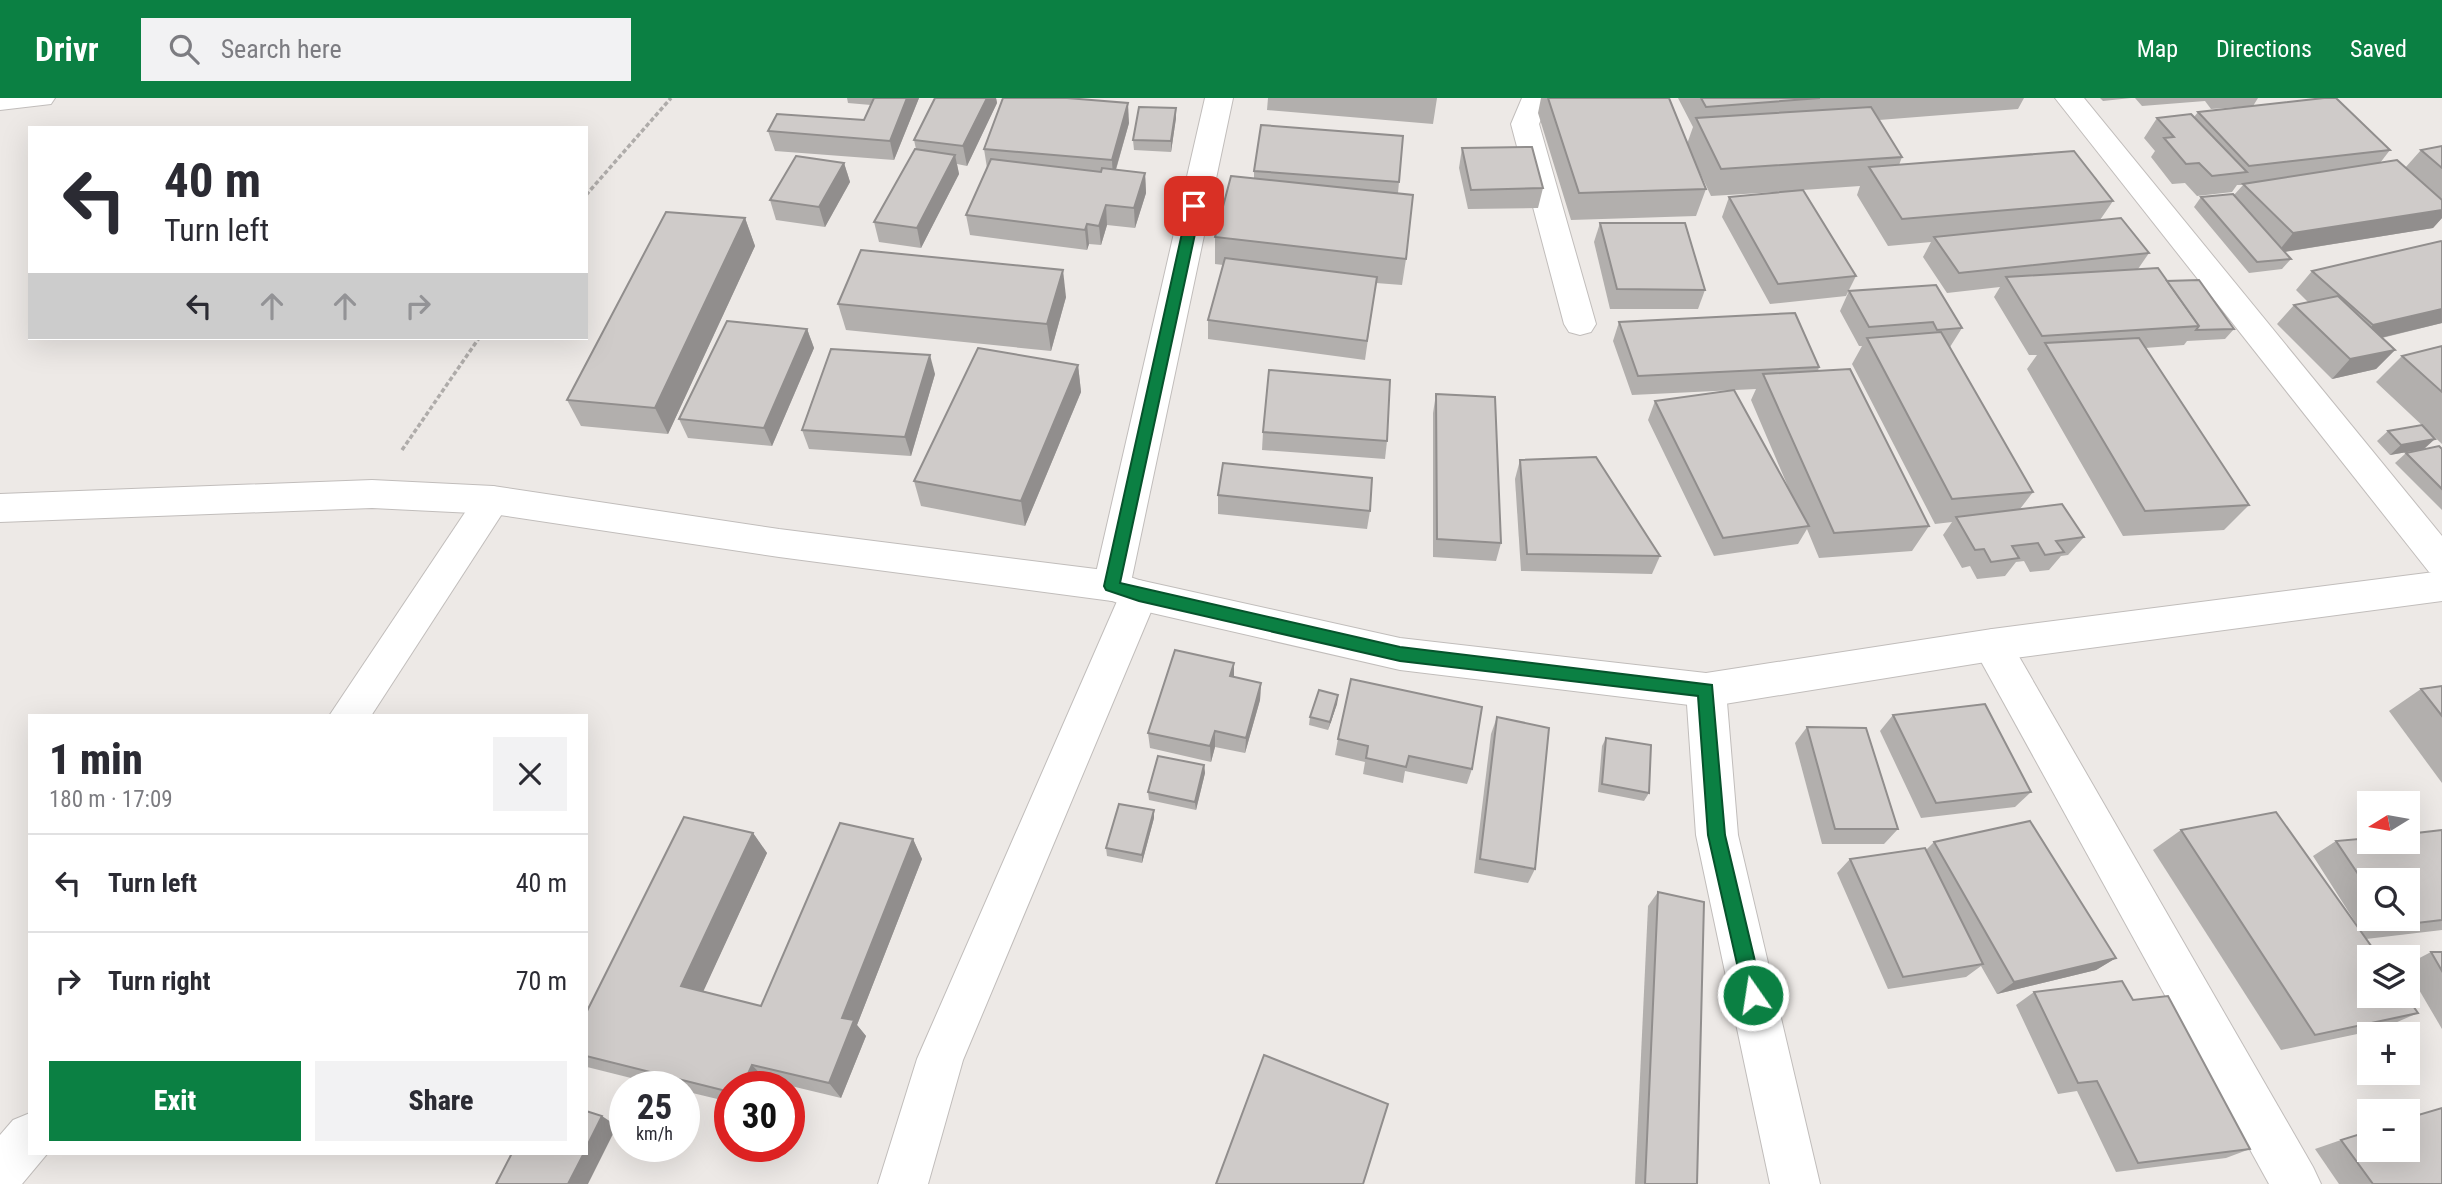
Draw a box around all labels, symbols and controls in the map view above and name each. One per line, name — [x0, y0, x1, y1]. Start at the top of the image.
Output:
search box — [141, 18, 631, 81]
text: Drivr — [35, 30, 99, 69]
icon: search — [165, 30, 203, 68]
text: Search here — [221, 34, 342, 64]
text: Map — [2137, 35, 2178, 63]
text: Directions — [2216, 35, 2312, 63]
text: Saved — [2350, 35, 2407, 63]
text: 40 m — [164, 152, 261, 209]
icon: left — [49, 154, 140, 245]
pin — [1164, 176, 1224, 236]
icon: arrive — [1175, 187, 1213, 225]
text: Turn left — [164, 211, 269, 249]
icon: left — [180, 287, 218, 325]
icon: ahead — [253, 287, 291, 325]
icon: ahead — [326, 287, 364, 325]
icon: right — [399, 287, 437, 325]
text: 1 min — [49, 735, 143, 784]
button: close — [493, 737, 567, 811]
text: 180 m · 17:09 — [49, 786, 173, 813]
north arrow — [2357, 791, 2420, 854]
map controls — [2357, 791, 2420, 1162]
icon: left — [49, 864, 87, 902]
text: Turn left — [108, 868, 197, 898]
text: 40 m — [516, 868, 567, 898]
button: search — [2357, 868, 2420, 931]
button: layers — [2357, 945, 2420, 1008]
position arrow — [1716, 958, 1790, 1032]
icon: right — [49, 962, 87, 1000]
text: Turn right — [108, 966, 210, 996]
text: 70 m — [516, 966, 567, 996]
button: + — [2357, 1022, 2420, 1085]
button: Exit — [49, 1061, 301, 1141]
button: Share — [315, 1061, 567, 1141]
speed limit sign: 30 — [714, 1071, 805, 1162]
text: 25 — [637, 1087, 672, 1128]
button: − — [2357, 1099, 2420, 1162]
text: km/h — [636, 1123, 673, 1144]

